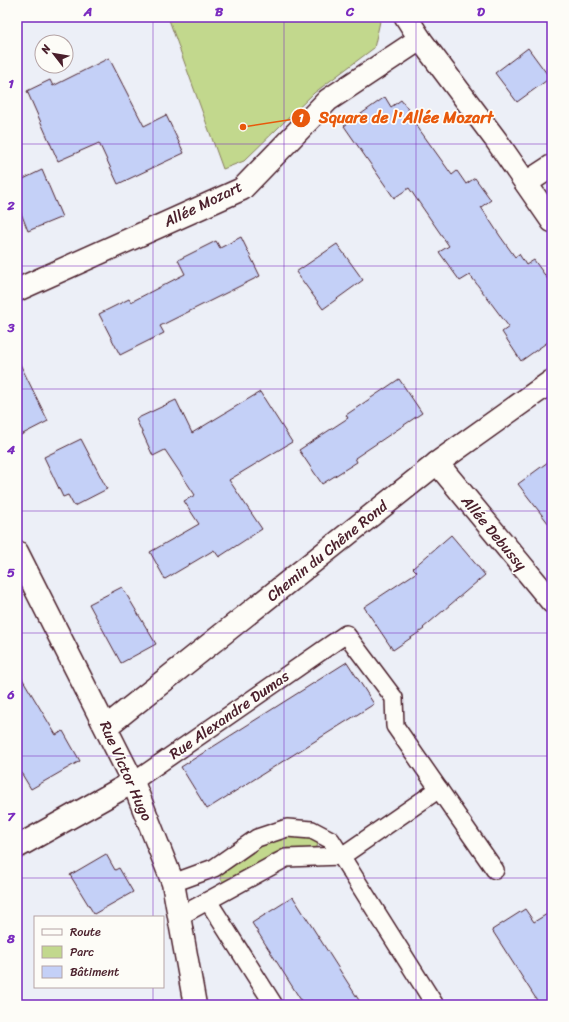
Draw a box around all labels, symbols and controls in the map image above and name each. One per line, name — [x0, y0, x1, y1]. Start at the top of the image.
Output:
text: A — [83, 0, 92, 23]
text: B — [215, 0, 224, 23]
text: C — [345, 0, 355, 23]
text: D — [477, 0, 485, 23]
north arrow — [34, 34, 74, 74]
text: N — [35, 41, 56, 58]
text: 1 — [8, 72, 14, 95]
text: Square de l'Allée Mozart — [318, 103, 495, 132]
callout: Square de l'Allée Mozart — [291, 104, 501, 132]
text: 1 — [298, 107, 304, 129]
street label: Allée Mozart — [158, 174, 247, 235]
text: 2 — [6, 194, 15, 217]
text: 3 — [6, 316, 15, 339]
text: 4 — [6, 438, 16, 461]
street label: Allée Debussy — [454, 489, 534, 577]
street label: Chemin du Chêne Rond — [261, 493, 394, 608]
text: 5 — [7, 561, 15, 584]
street label: Rue Alexandre Dumas — [163, 664, 295, 766]
text: 6 — [6, 683, 15, 706]
street label: Rue Victor Hugo — [92, 717, 160, 826]
text: 7 — [7, 805, 16, 828]
legend — [34, 916, 164, 988]
text: Route — [70, 921, 101, 943]
text: 8 — [6, 927, 15, 950]
text: Parc — [70, 941, 94, 963]
text: Bâtiment — [70, 961, 119, 983]

